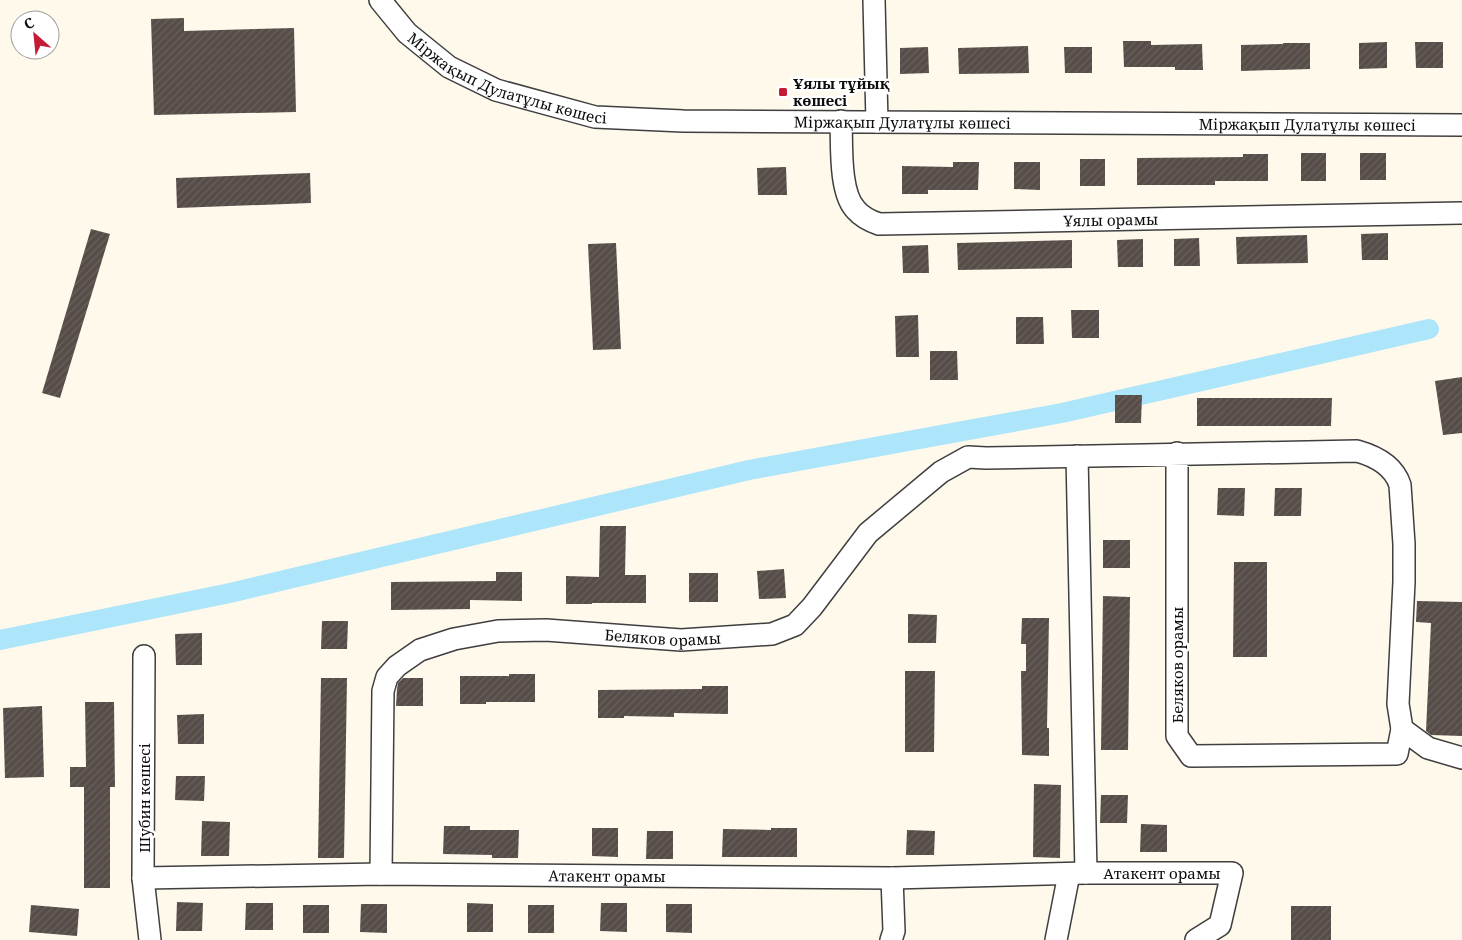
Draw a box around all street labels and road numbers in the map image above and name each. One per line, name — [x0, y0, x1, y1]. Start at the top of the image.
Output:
street label: Міржақып Дулатұлы көшесі — [404, 28, 607, 128]
street label: Міржақып Дулатұлы көшесі — [794, 112, 1011, 133]
street label: Міржақып Дулатұлы көшесі — [1199, 114, 1416, 135]
street label: Ұялы орамы — [1062, 209, 1158, 231]
street label: Беляков орамы — [1167, 607, 1187, 723]
street label: Беляков орамы — [604, 624, 722, 650]
street label: Шубин көшесі — [134, 743, 154, 853]
street label: Атакент орамы — [1103, 863, 1221, 883]
street label: Атакент орамы — [548, 865, 666, 886]

